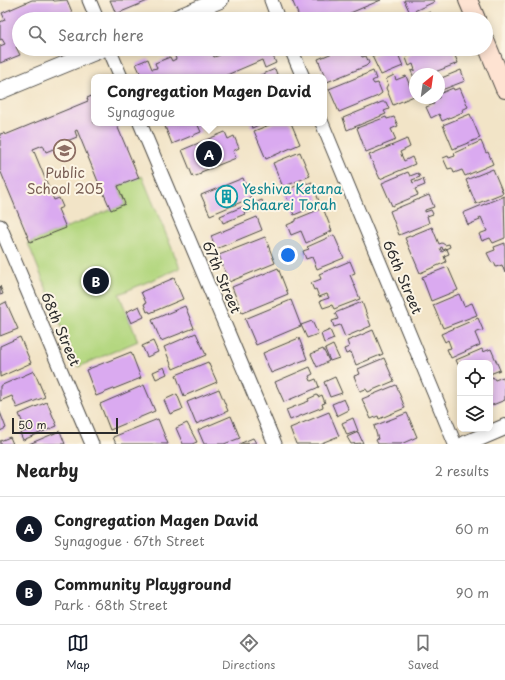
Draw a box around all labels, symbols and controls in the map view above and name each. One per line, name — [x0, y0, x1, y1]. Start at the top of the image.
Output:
search box — [12, 12, 493, 56]
icon: search — [26, 23, 48, 45]
text: Search here — [58, 23, 144, 46]
north arrow — [409, 68, 445, 104]
popup — [91, 74, 327, 126]
text: Congregation Magen David — [107, 79, 311, 102]
text: Synagogue — [107, 102, 175, 121]
school or university icon: Public School 205 — [52, 137, 78, 163]
pin: A — [196, 139, 222, 169]
place label: Public School 205 — [26, 162, 104, 199]
place label: Yeshiva Ketana Shaarei Torah — [242, 178, 343, 215]
building icon: Yeshiva Ketana Shaarei Torah — [213, 183, 239, 209]
street label: 66th Street — [378, 237, 428, 318]
street label: 67th Street — [197, 238, 247, 317]
your location — [278, 245, 298, 265]
pin: B — [83, 266, 109, 296]
street label: 68th Street — [36, 289, 86, 369]
map controls — [457, 360, 493, 432]
button: locate — [457, 360, 493, 396]
button: layers — [457, 396, 493, 432]
scale bar — [12, 416, 118, 435]
text: 50 m — [18, 416, 47, 433]
text: Nearby — [16, 457, 78, 483]
text: 2 results — [435, 461, 489, 480]
text: Congregation Magen David — [54, 508, 258, 531]
text: A — [24, 519, 34, 538]
text: 60 m — [455, 519, 489, 538]
text: Synagogue · 67th Street — [54, 531, 205, 550]
text: Community Playground — [54, 572, 231, 595]
text: B — [25, 583, 33, 602]
text: 90 m — [456, 583, 489, 602]
text: Park · 68th Street — [54, 595, 168, 614]
tab: Map — [66, 632, 90, 673]
tab: Directions — [222, 632, 275, 673]
tab: Saved — [408, 632, 439, 673]

